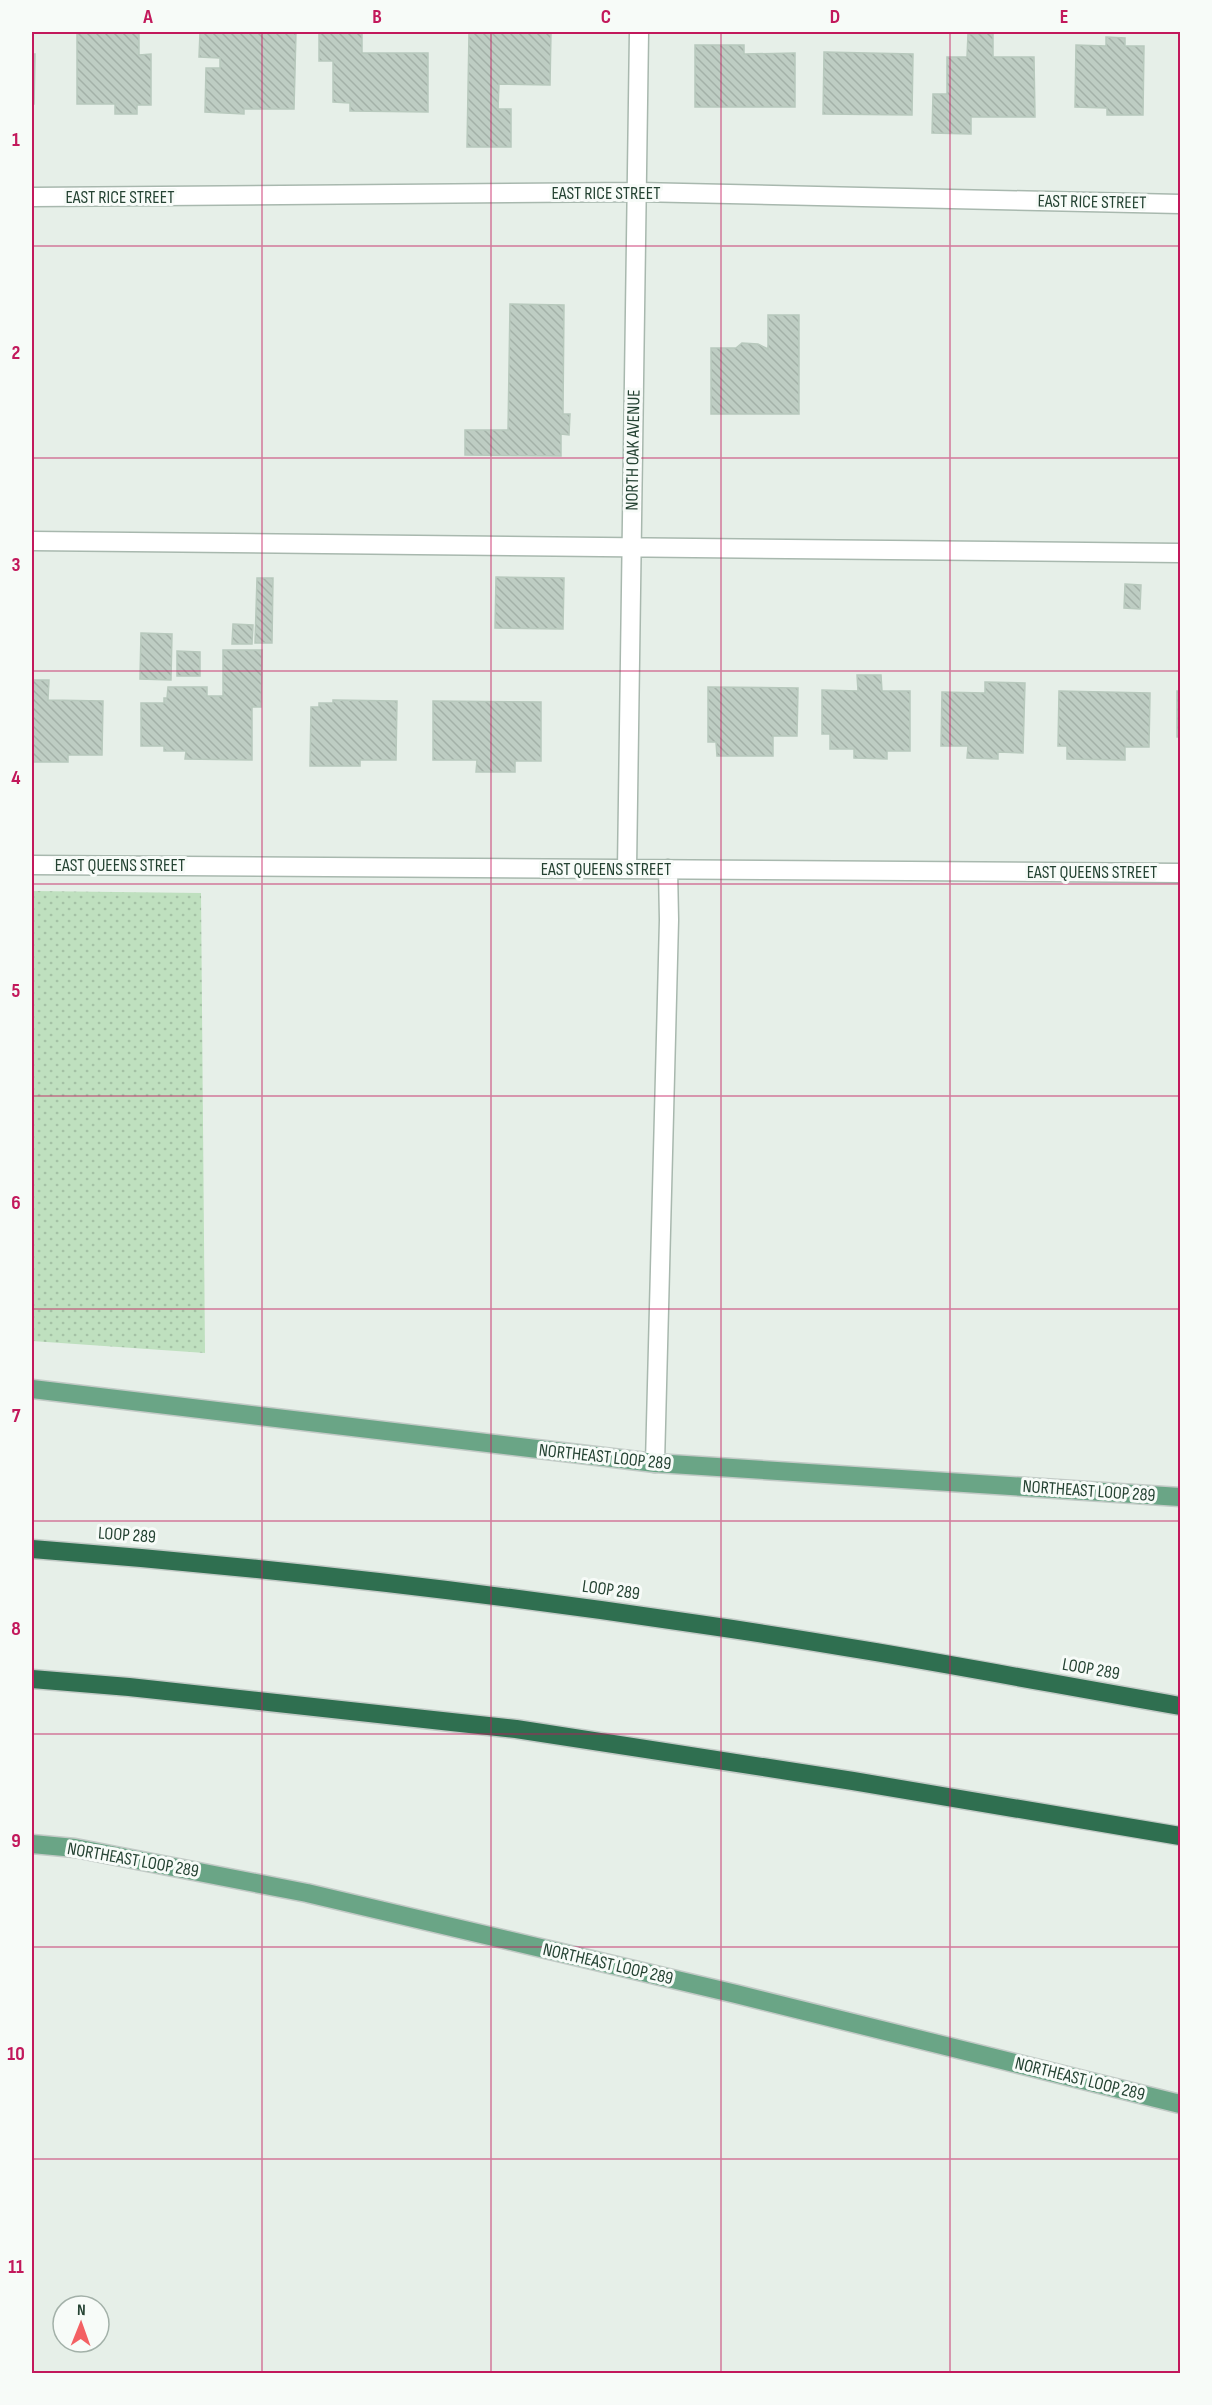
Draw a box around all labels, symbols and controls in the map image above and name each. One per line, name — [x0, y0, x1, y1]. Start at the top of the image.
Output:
text: A — [142, 5, 153, 29]
text: B — [372, 5, 382, 29]
text: C — [601, 5, 611, 29]
text: D — [830, 5, 840, 29]
text: E — [1060, 5, 1068, 29]
text: 1 — [12, 128, 20, 152]
street label: EAST RICE STREET — [551, 183, 661, 204]
street label: EAST RICE STREET — [65, 187, 175, 208]
street label: EAST RICE STREET — [1037, 191, 1147, 213]
text: 2 — [12, 341, 20, 365]
street label: NORTH OAK AVENUE — [621, 389, 645, 511]
text: 3 — [12, 553, 21, 577]
text: 4 — [11, 766, 21, 790]
street label: EAST QUEENS STREET — [55, 855, 185, 876]
street label: EAST QUEENS STREET — [541, 859, 671, 880]
street label: EAST QUEENS STREET — [1027, 862, 1157, 883]
text: 5 — [12, 979, 21, 1003]
text: 6 — [11, 1191, 21, 1215]
text: 7 — [12, 1404, 21, 1428]
street label: NORTHEAST LOOP 289 — [538, 1440, 672, 1474]
street label: NORTHEAST LOOP 289 — [1022, 1476, 1156, 1506]
street label: LOOP 289 — [97, 1523, 157, 1547]
street label: LOOP 289 — [581, 1576, 641, 1604]
text: 8 — [11, 1617, 21, 1641]
street label: LOOP 289 — [1061, 1654, 1121, 1684]
text: 9 — [11, 1829, 21, 1853]
street label: NORTHEAST LOOP 289 — [66, 1838, 200, 1882]
street label: NORTHEAST LOOP 289 — [541, 1939, 675, 1989]
text: 10 — [7, 2042, 25, 2066]
street label: NORTHEAST LOOP 289 — [1013, 2053, 1147, 2105]
text: 11 — [8, 2255, 24, 2279]
north arrow — [51, 2294, 111, 2354]
text: N — [77, 2301, 86, 2320]

